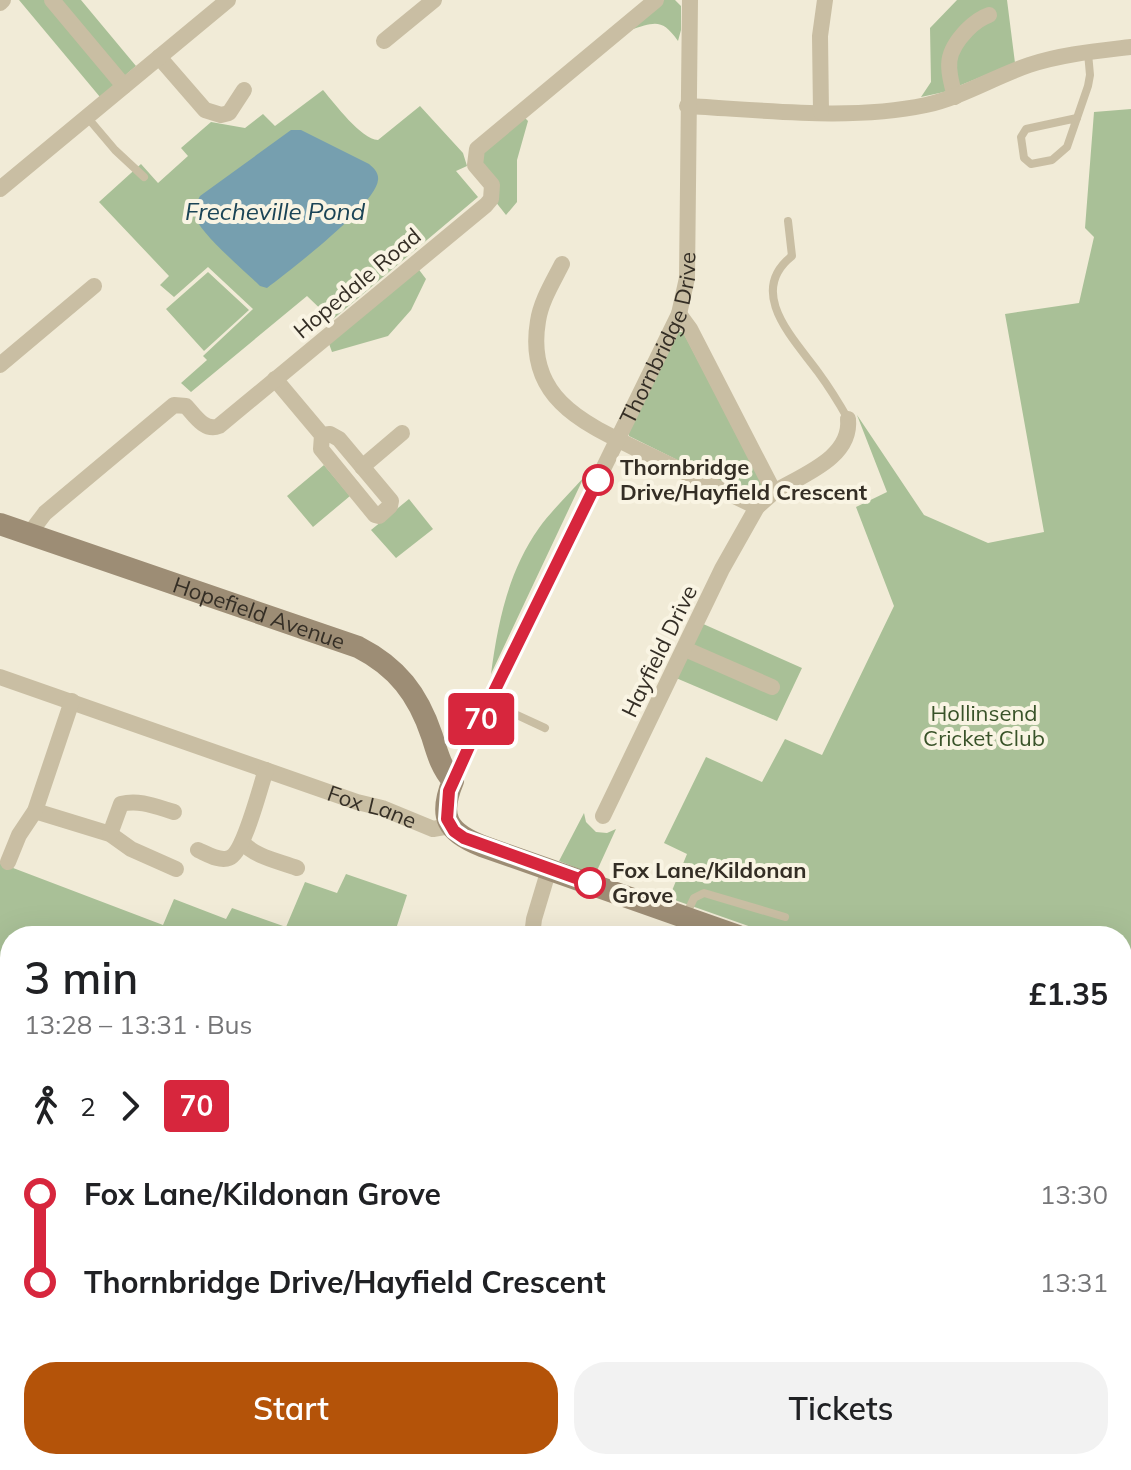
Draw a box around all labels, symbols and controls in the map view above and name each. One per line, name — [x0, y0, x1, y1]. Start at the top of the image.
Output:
water label: Frecheville Pond — [185, 196, 366, 226]
street label: Hopedale Road — [288, 222, 426, 344]
street label: Thornbridge Drive — [613, 252, 701, 428]
place label: Thornbridge Drive/Hayfield Crescent — [620, 453, 867, 506]
marker: Thornbridge Drive/Hayfield Crescent — [583, 465, 613, 495]
street label: Hopefield Avenue — [169, 571, 349, 656]
street label: Hayfield Drive — [615, 580, 703, 722]
line badge: 70 — [445, 693, 517, 745]
park label: Hollinsend Cricket Club — [923, 699, 1045, 752]
text: 70 — [464, 701, 498, 736]
street label: Fox Lane — [324, 779, 421, 835]
place label: Fox Lane/Kildonan Grove — [612, 856, 806, 909]
marker: Fox Lane/Kildonan Grove — [575, 868, 605, 898]
text: 3 min — [24, 950, 138, 1005]
text: £1.35 — [1029, 975, 1108, 1013]
text: 13:28 – 13:31 · Bus — [24, 1008, 253, 1041]
icon: walk — [24, 1084, 68, 1128]
icon: forward — [108, 1084, 152, 1128]
text: 70 — [180, 1088, 213, 1123]
text: 2 — [80, 1090, 96, 1123]
text: Fox Lane/Kildonan Grove — [84, 1175, 441, 1213]
text: 13:30 — [1040, 1178, 1108, 1211]
text: Thornbridge Drive/Hayfield Crescent — [84, 1263, 606, 1301]
text: 13:31 — [1040, 1266, 1108, 1299]
button: Start — [24, 1362, 558, 1454]
button: Tickets — [574, 1362, 1108, 1454]

